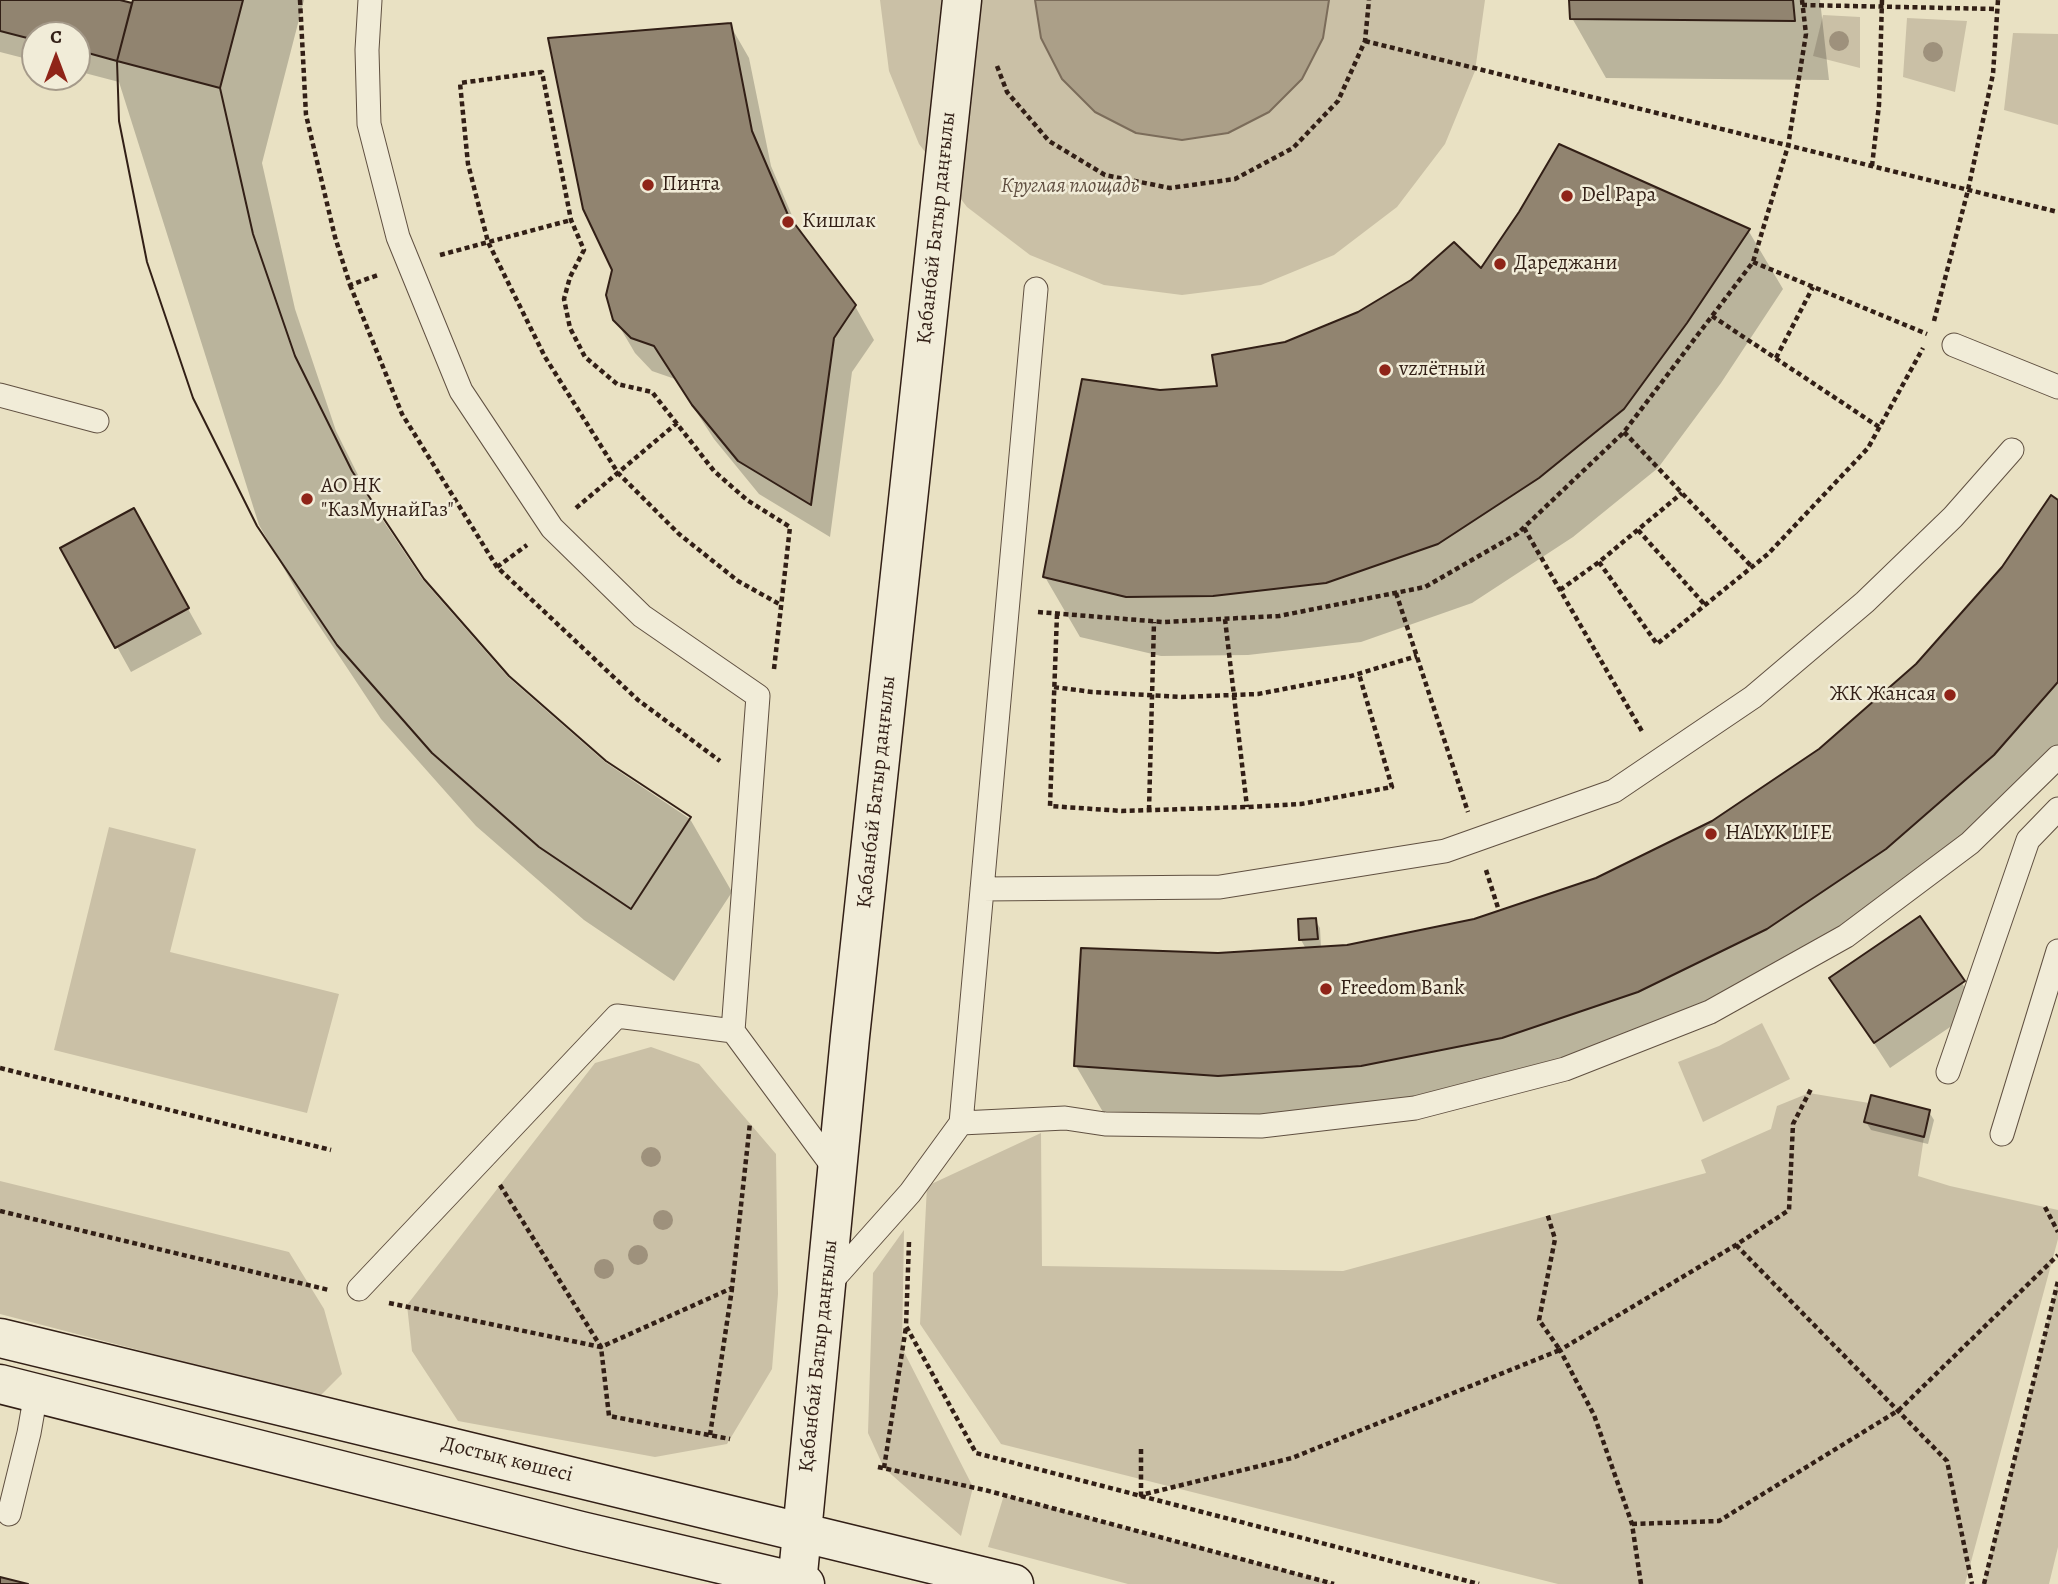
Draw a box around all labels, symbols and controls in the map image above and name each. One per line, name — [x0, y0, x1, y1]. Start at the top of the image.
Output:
north arrow — [21, 21, 91, 91]
text: С — [50, 24, 62, 50]
street label: Қабанбай Батыр даңғылы — [912, 110, 962, 346]
place label: Пинта — [662, 172, 720, 198]
park label: Круглая площадь — [1001, 174, 1139, 200]
marker: Пинта — [640, 177, 656, 193]
place label: Del Papa — [1581, 183, 1656, 209]
marker: Del Papa — [1559, 188, 1575, 204]
place label: Кишлак — [802, 209, 876, 235]
marker: Кишлак — [780, 214, 796, 230]
place label: Дареджани — [1514, 251, 1618, 277]
marker: Дареджани — [1492, 256, 1508, 272]
place label: vzлётный — [1399, 357, 1486, 383]
marker: vzлётный — [1377, 362, 1393, 378]
place label: АО НК "КазМунайГаз" — [321, 474, 454, 524]
marker: АО НК "КазМунайГаз" — [299, 491, 315, 507]
street label: Қабанбай Батыр даңғылы — [852, 674, 902, 910]
place label: ЖК Жансая — [1830, 682, 1936, 708]
marker: ЖК Жансая — [1942, 687, 1958, 703]
place label: HALYK LIFE — [1725, 821, 1832, 847]
marker: HALYK LIFE — [1703, 826, 1719, 842]
place label: Freedom Bank — [1340, 976, 1465, 1002]
marker: Freedom Bank — [1318, 981, 1334, 997]
street label: Қабанбай Батыр даңғылы — [794, 1238, 844, 1474]
street label: Достық көшесі — [439, 1431, 575, 1489]

